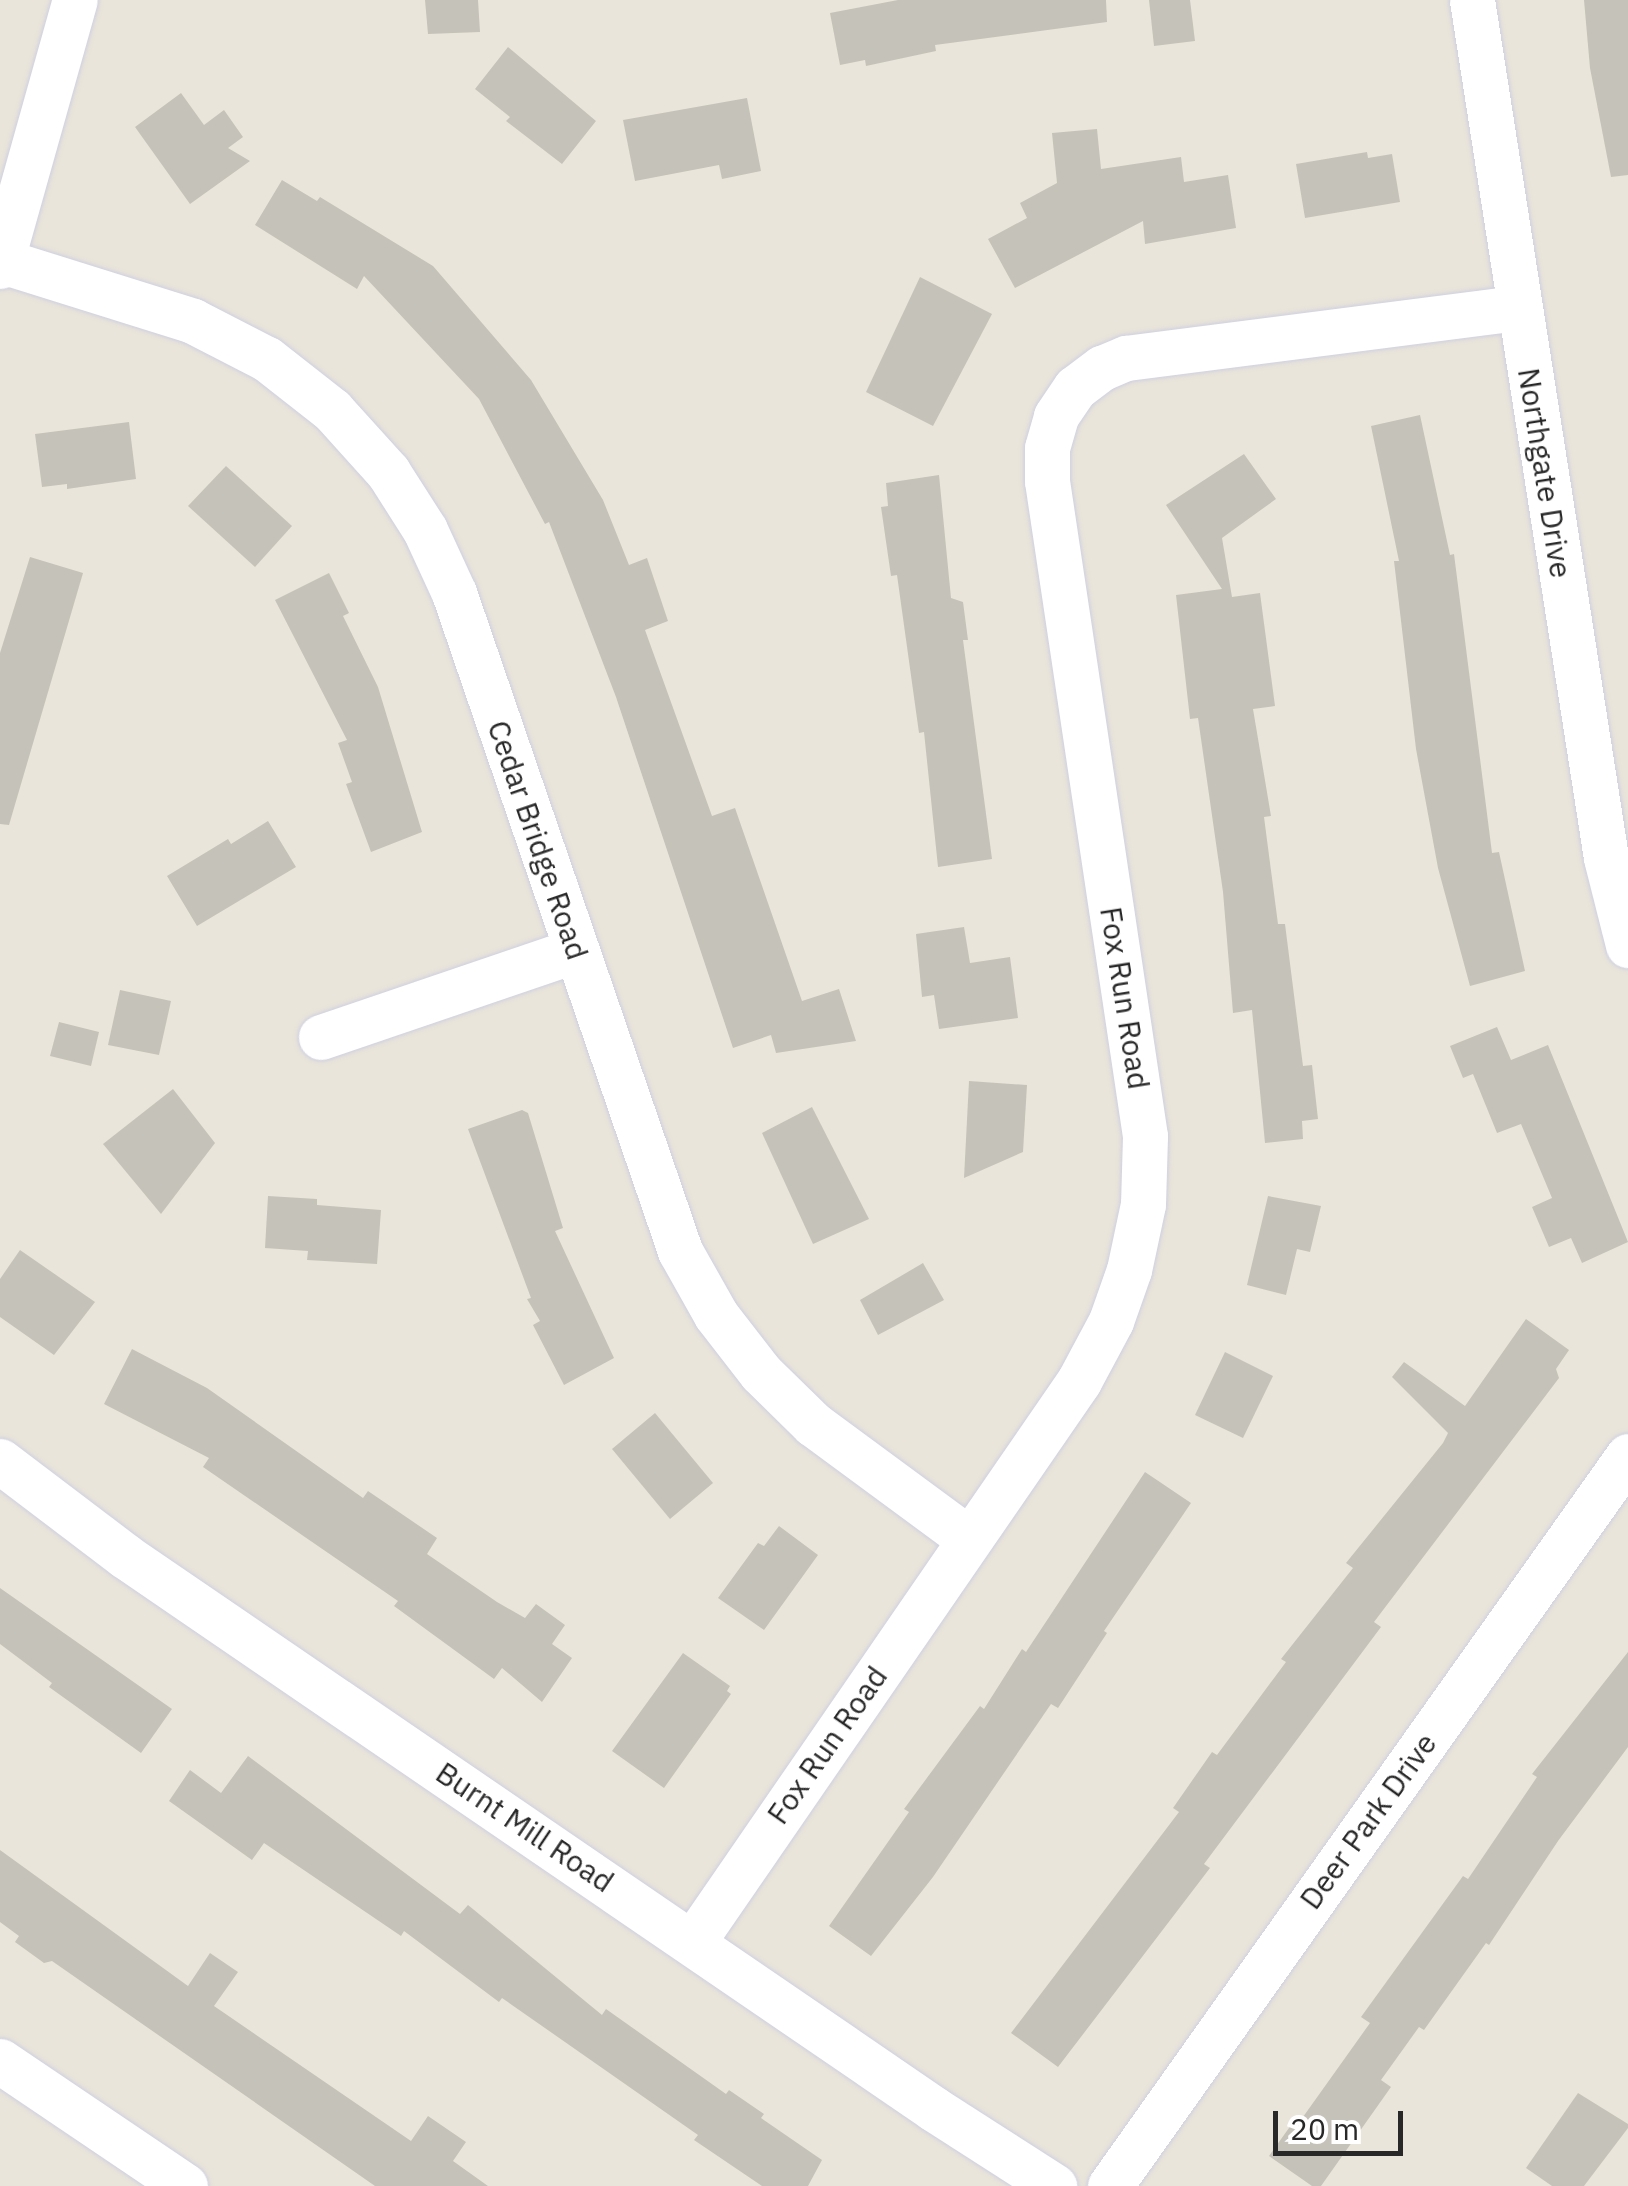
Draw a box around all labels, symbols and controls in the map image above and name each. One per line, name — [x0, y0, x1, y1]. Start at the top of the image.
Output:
street label: Northgate Drive — [1511, 365, 1579, 581]
street label: Cedar Bridge Road — [480, 716, 596, 964]
street label: Fox Run Road — [1093, 904, 1157, 1092]
street label: Fox Run Road — [759, 1659, 895, 1831]
street label: Deer Park Drive — [1292, 1726, 1444, 1916]
street label: Burnt Mill Road — [429, 1754, 621, 1900]
scale bar — [1278, 2091, 1408, 2153]
text: 20 m — [1290, 2109, 1359, 2148]

